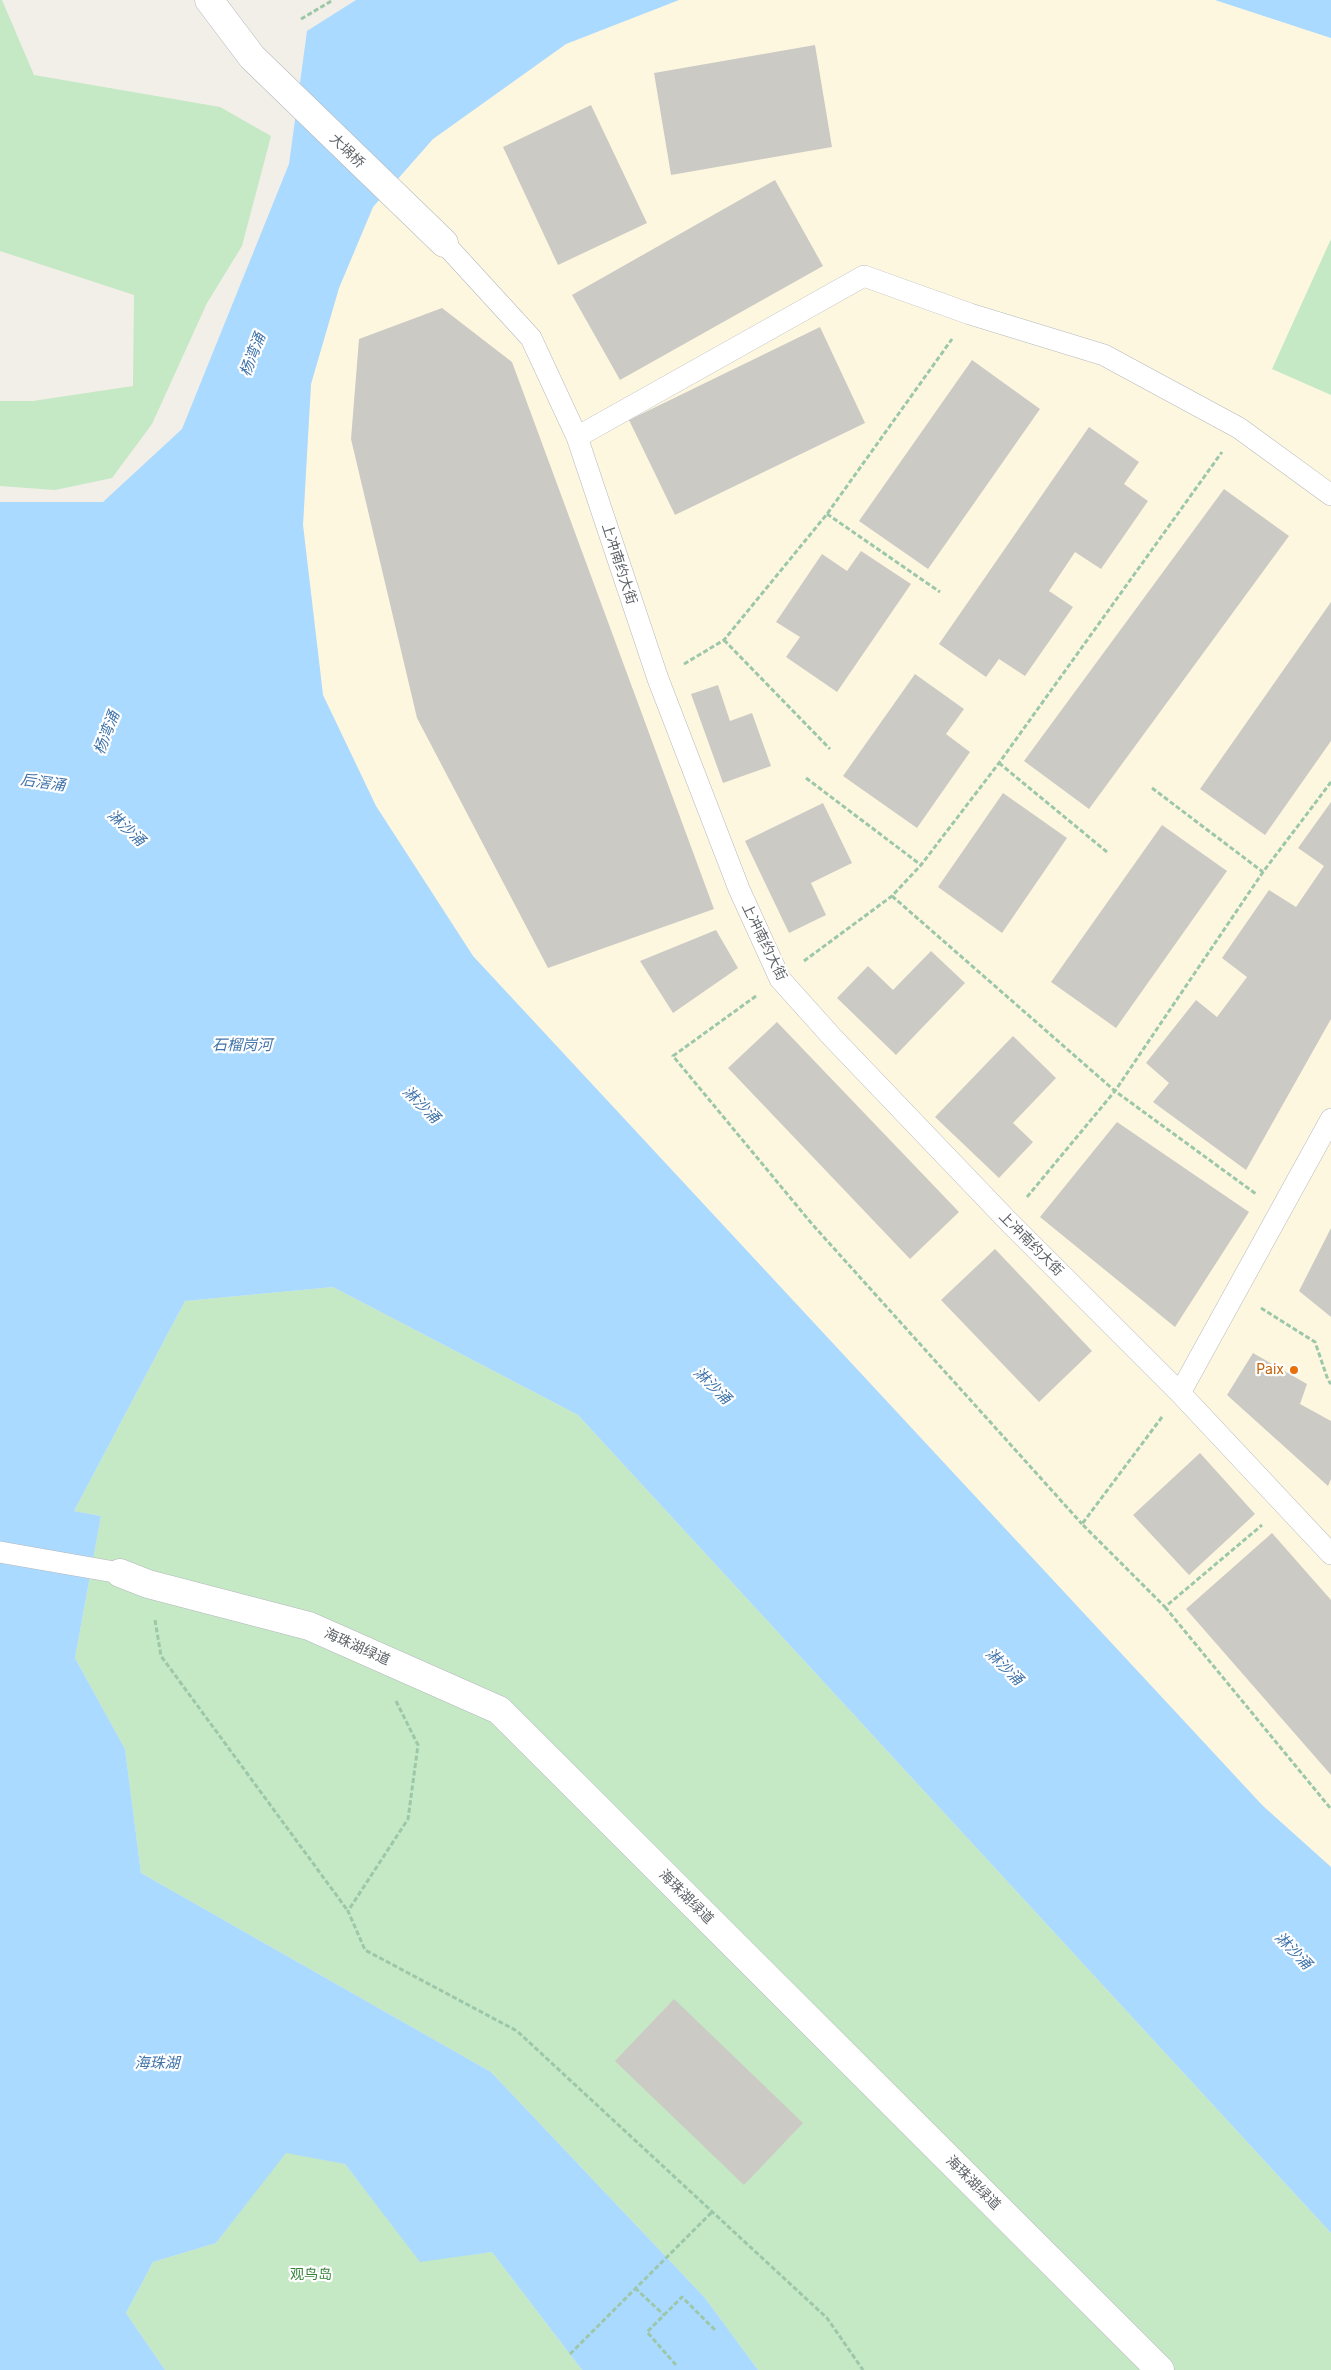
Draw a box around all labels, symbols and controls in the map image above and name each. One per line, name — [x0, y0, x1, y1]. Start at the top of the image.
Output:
street label: 大埚桥 — [326, 130, 368, 172]
water label: 杨湾涌 — [237, 331, 269, 379]
street label: 上冲南约大街 — [598, 521, 640, 607]
water label: 杨湾涌 — [91, 709, 123, 757]
water label: 后滘涌 — [19, 771, 67, 795]
water label: 淋沙涌 — [103, 806, 149, 850]
street label: 上冲南约大街 — [738, 901, 790, 983]
water label: 石榴岗河 — [212, 1036, 272, 1054]
water label: 淋沙涌 — [399, 1083, 443, 1127]
street label: 上冲南约大街 — [995, 1208, 1067, 1280]
place label: Paix — [1256, 1362, 1284, 1378]
water label: 淋沙涌 — [690, 1364, 734, 1408]
marker: Paix — [1288, 1364, 1300, 1376]
street label: 海珠湖绿道 — [322, 1625, 392, 1669]
water label: 淋沙涌 — [982, 1645, 1026, 1689]
street label: 海珠湖绿道 — [655, 1866, 717, 1928]
water label: 淋沙涌 — [1271, 1929, 1315, 1973]
water label: 海珠湖 — [135, 2054, 179, 2072]
street label: 海珠湖绿道 — [942, 2152, 1004, 2214]
park label: 观鸟岛 — [290, 2267, 332, 2283]

